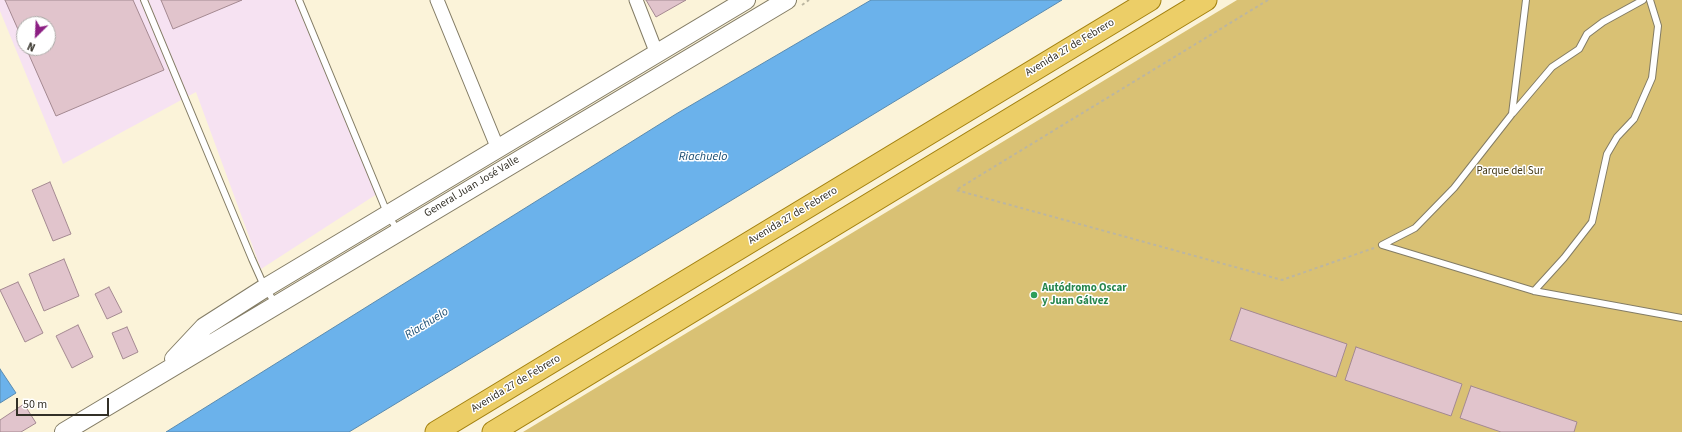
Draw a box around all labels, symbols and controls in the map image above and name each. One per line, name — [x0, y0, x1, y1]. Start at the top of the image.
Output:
north arrow — [16, 16, 56, 56]
street label: Avenida 27 de Febrero — [1023, 16, 1117, 80]
text: N — [25, 38, 38, 55]
water label: Riachuelo — [679, 150, 727, 164]
street label: General Juan José Valle — [422, 153, 522, 221]
park label: Parque del Sur — [1477, 165, 1543, 179]
street label: Avenida 27 de Febrero — [746, 184, 840, 248]
place label: Autódromo Oscar y Juan Gálvez — [1042, 282, 1127, 308]
marker: Autódromo Oscar y Juan Gálvez — [1029, 290, 1039, 300]
water label: Riachuelo — [403, 305, 451, 343]
street label: Avenida 27 de Febrero — [469, 352, 563, 416]
scale bar — [18, 390, 111, 416]
text: 50 m — [23, 396, 47, 413]

